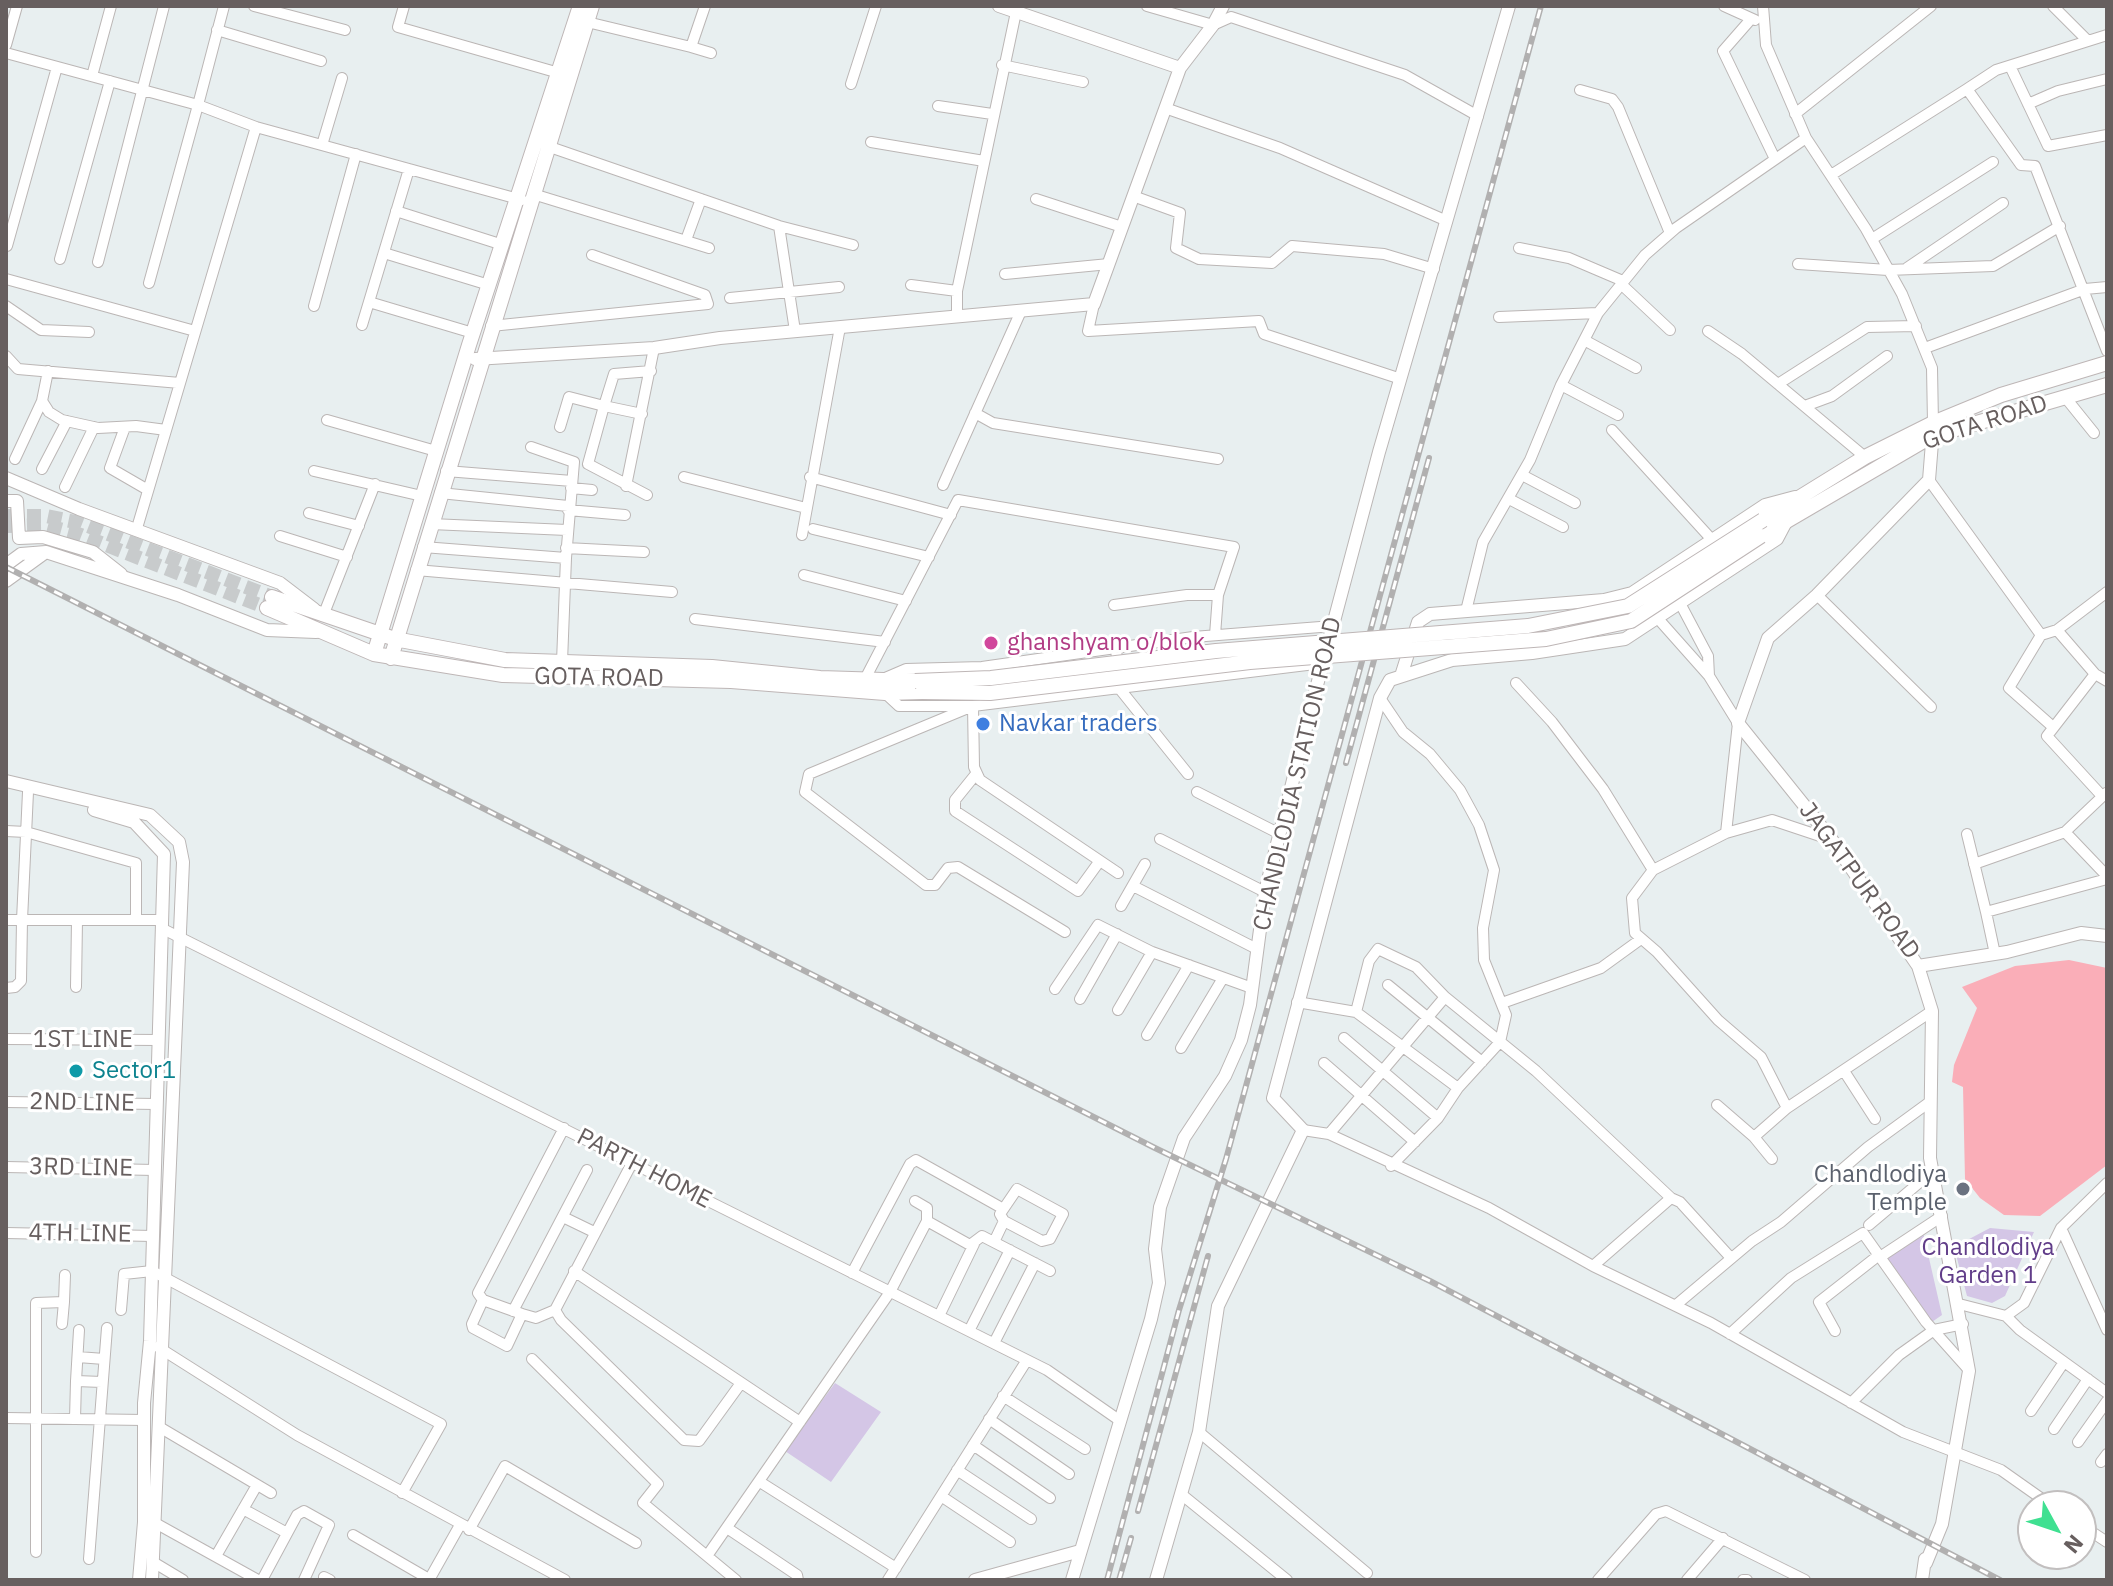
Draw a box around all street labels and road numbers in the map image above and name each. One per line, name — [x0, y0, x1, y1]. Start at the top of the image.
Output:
street label: GOTA ROAD — [1919, 389, 2051, 457]
street label: CHANDLODIA STATION ROAD — [1248, 614, 1348, 934]
street label: GOTA ROAD — [534, 662, 664, 694]
street label: JAGATPUR ROAD — [1793, 797, 1925, 965]
street label: 1ST LINE — [33, 1026, 133, 1054]
street label: 2ND LINE — [29, 1088, 135, 1118]
street label: PARTH HOME — [572, 1123, 716, 1215]
street label: 3RD LINE — [29, 1153, 133, 1183]
street label: 4TH LINE — [28, 1219, 132, 1249]

